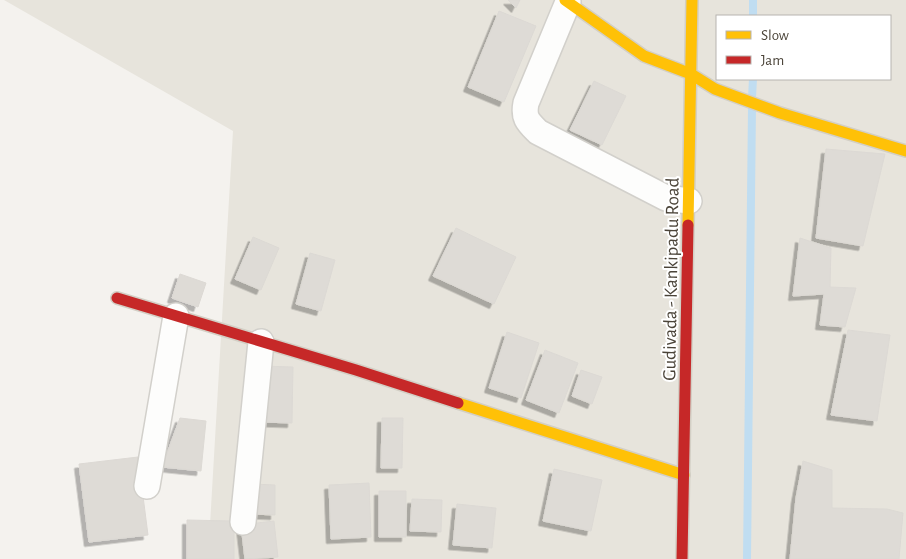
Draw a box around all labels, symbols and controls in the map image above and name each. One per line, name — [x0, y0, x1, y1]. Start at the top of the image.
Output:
legend — [716, 15, 891, 80]
text: Slow — [761, 28, 789, 43]
text: Jam — [761, 53, 784, 68]
street label: Gudivada - Kankipadu Road — [660, 177, 683, 381]

